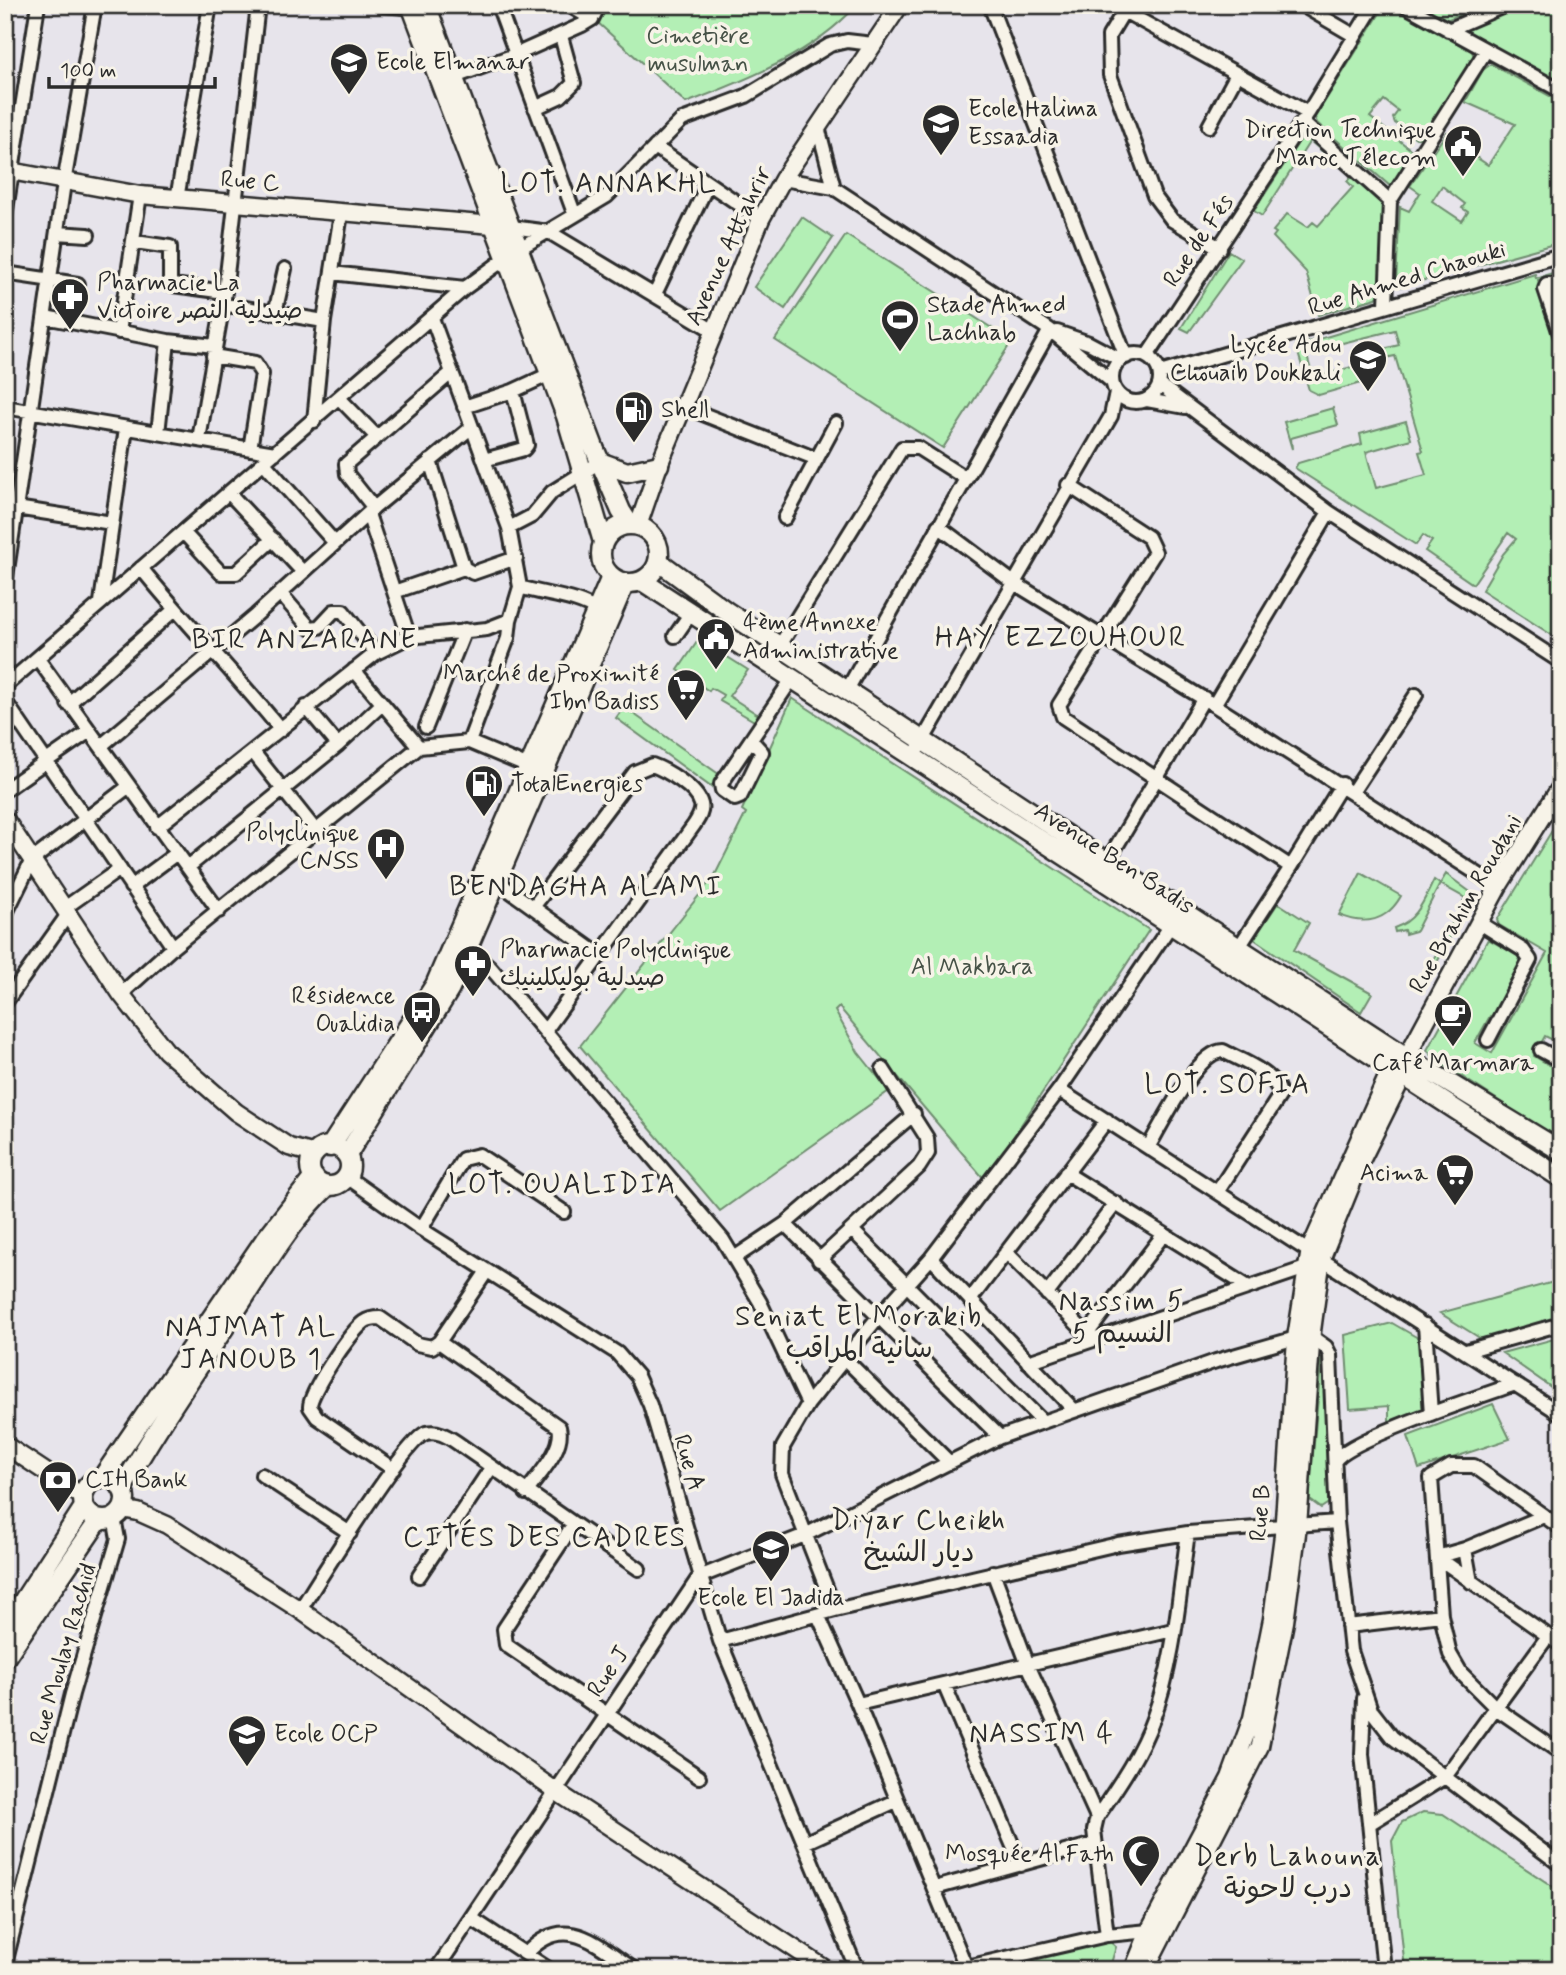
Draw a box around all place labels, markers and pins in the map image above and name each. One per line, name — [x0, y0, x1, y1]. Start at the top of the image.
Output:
school or university icon: Ecole Elmanar — [328, 41, 370, 96]
place label: Ecole Elmanar — [376, 47, 530, 78]
place label: Ecole Halima Essaadia — [968, 94, 1098, 153]
school or university icon: Ecole Halima Essaadia — [920, 102, 962, 157]
place label: Direction Technique Maroc Télecom — [1244, 115, 1436, 174]
public building icon: Direction Technique Maroc Télecom — [1442, 123, 1484, 178]
place label: Pharmacie La Victoire صيدلية النصر — [97, 268, 303, 327]
pharmacy icon: Pharmacie La Victoire صيدلية النصر — [49, 276, 91, 331]
place label: Stade Ahmed Lachhab — [927, 290, 1066, 349]
sports icon: Stade Ahmed Lachhab — [879, 298, 921, 353]
place label: Lycée Adou Chouaib Doukkali — [1170, 330, 1341, 389]
school or university icon: Lycée Adou Chouaib Doukkali — [1347, 338, 1389, 393]
fuel station icon: Shell — [613, 389, 655, 444]
place label: Shell — [661, 395, 709, 426]
place label: 4ème Annexe Administrative — [743, 608, 899, 667]
public building icon: 4ème Annexe Administrative — [695, 616, 737, 671]
place label: Marché de Proximité Ibn Badiss — [443, 659, 659, 718]
supermarket icon: Marché de Proximité Ibn Badiss — [665, 667, 707, 722]
fuel station icon: TotalEnergies — [463, 763, 505, 818]
place label: TotalEnergies — [511, 769, 644, 802]
place label: Polyclinique CNSS — [246, 818, 359, 877]
hospital icon: Polyclinique CNSS — [365, 826, 407, 881]
place label: Pharmacie Polyclinique صيدلية بوليكلينيك — [500, 935, 731, 994]
pharmacy icon: Pharmacie Polyclinique صيدلية بوليكلينيك — [452, 943, 494, 998]
place label: Résidence Oualidia — [292, 981, 395, 1040]
bus stop icon: Résidence Oualidia — [401, 989, 443, 1044]
cafe icon: Café Marmara — [1432, 993, 1474, 1048]
place label: Café Marmara — [1372, 1048, 1535, 1079]
supermarket icon: Acima — [1434, 1152, 1476, 1207]
place label: Acima — [1360, 1158, 1429, 1189]
bank icon: CIH Bank — [37, 1459, 79, 1514]
place label: CIH Bank — [85, 1465, 188, 1496]
school or university icon: Ecole El Jadida — [750, 1528, 792, 1583]
place label: Ecole El Jadida — [697, 1583, 845, 1614]
school or university icon: Ecole OCP — [226, 1713, 268, 1768]
place label: Ecole OCP — [274, 1719, 378, 1750]
mosque icon: Mosquée Al Fath — [1120, 1833, 1162, 1888]
place label: Mosquée Al Fath — [945, 1839, 1114, 1870]

